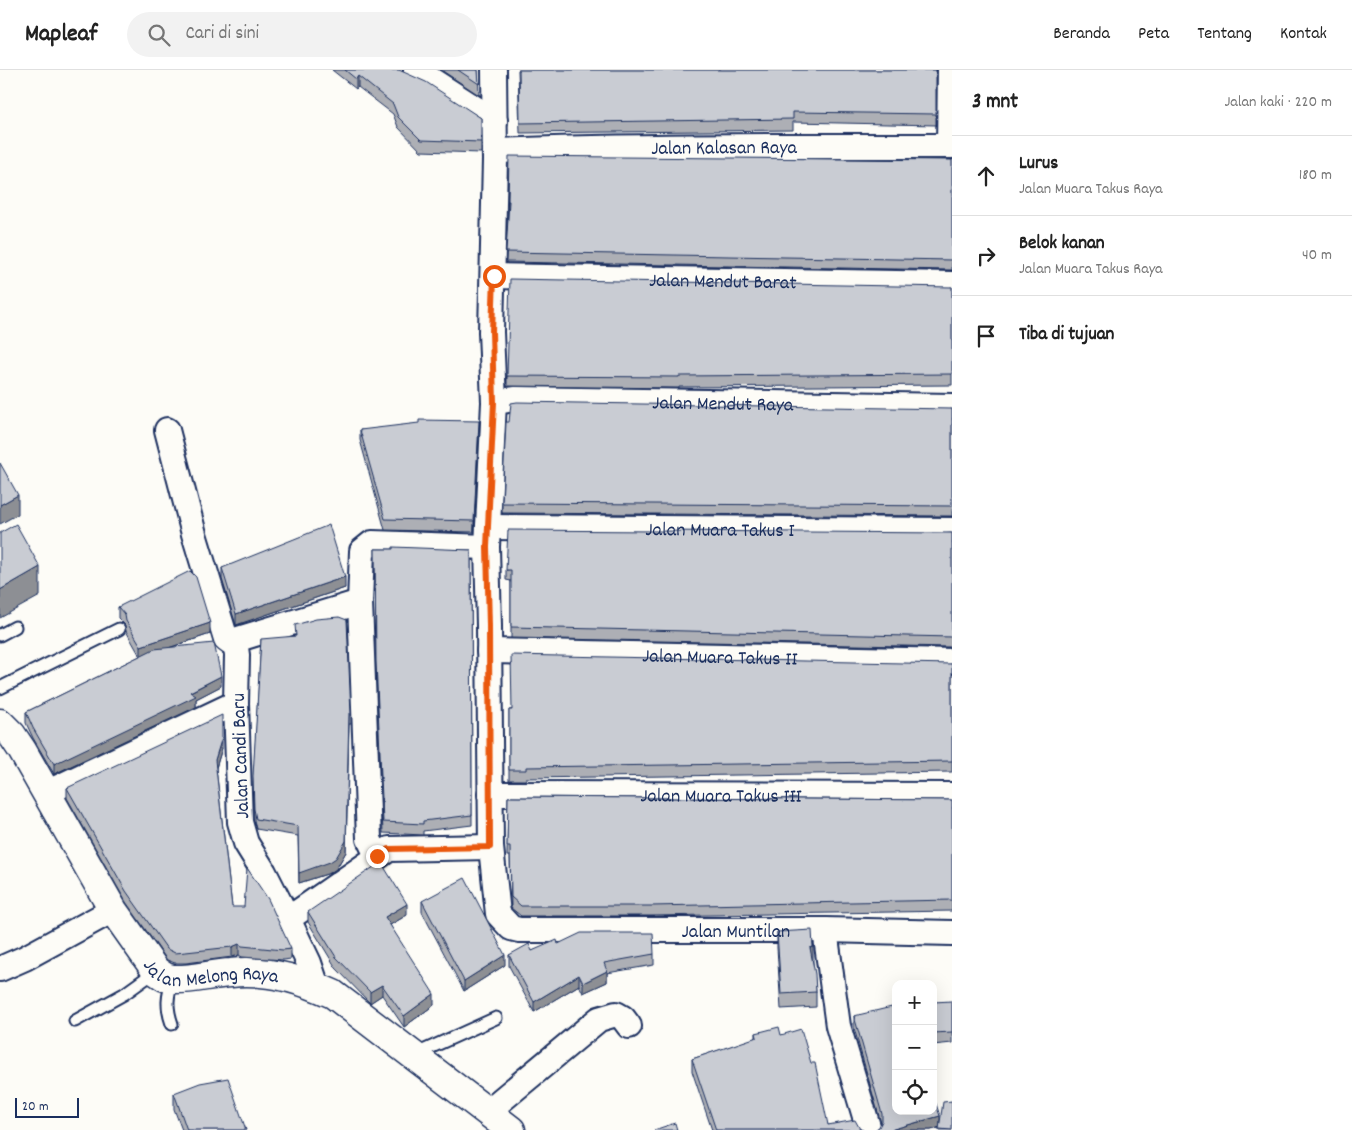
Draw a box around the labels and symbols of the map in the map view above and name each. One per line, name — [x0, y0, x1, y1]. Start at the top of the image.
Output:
street label: Jalan Kalasan Raya — [651, 135, 798, 164]
route start — [483, 265, 506, 288]
street label: Jalan Mendut Barat — [649, 268, 797, 298]
street label: Jalan Mendut Raya — [652, 390, 794, 420]
street label: Jalan Muara Takus I — [645, 517, 795, 546]
street label: Jalan Muara Takus II — [642, 643, 798, 675]
street label: Jalan Candi Baru — [226, 693, 258, 819]
street label: Jalan Muara Takus III — [640, 783, 802, 812]
route end — [366, 845, 389, 868]
street label: Jalan Muntilan — [682, 919, 790, 947]
street label: Jalan Melong Raya — [135, 954, 281, 996]
scale bar — [15, 1095, 79, 1118]

